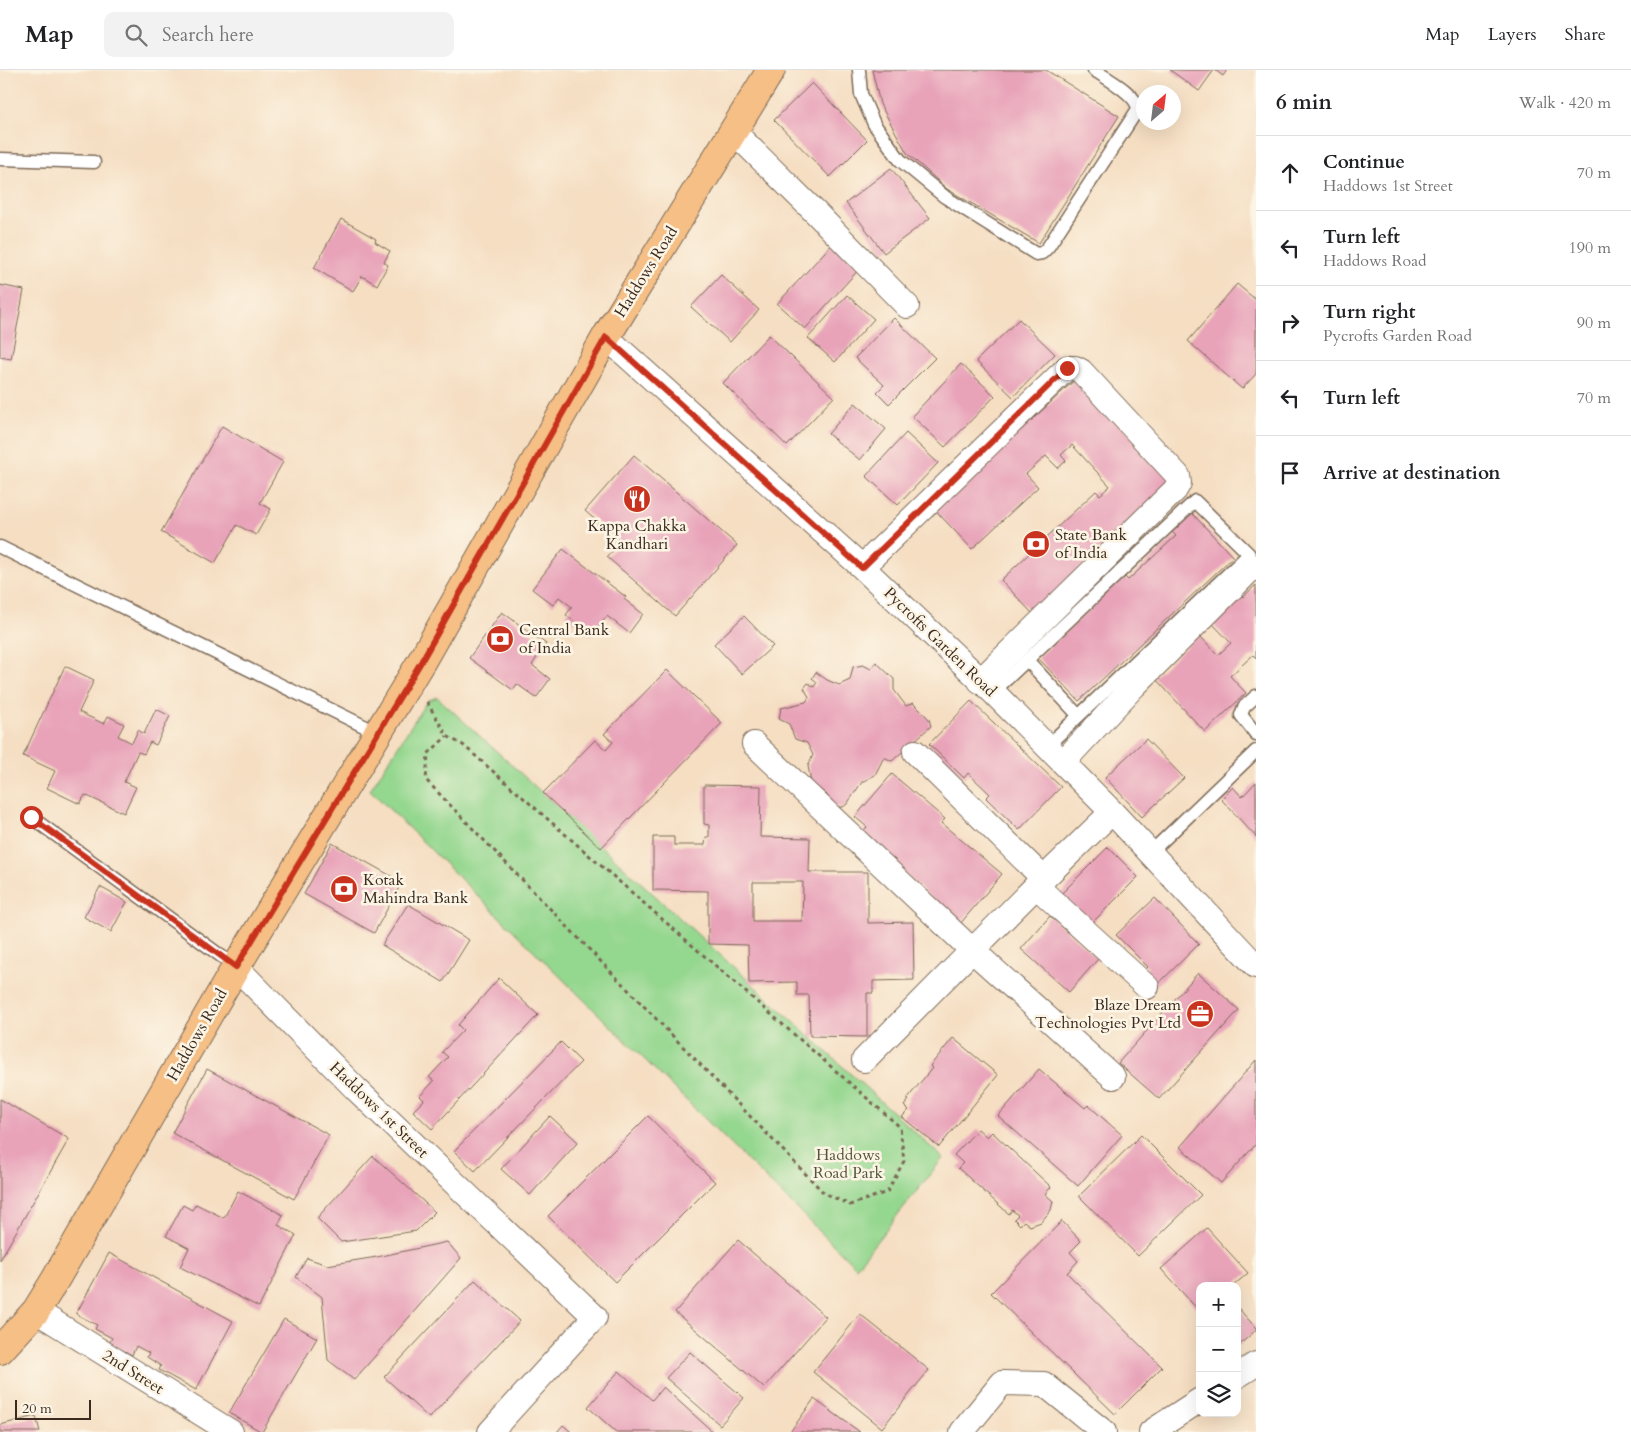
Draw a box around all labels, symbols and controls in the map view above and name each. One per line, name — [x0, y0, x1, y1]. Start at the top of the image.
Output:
search box — [104, 12, 454, 57]
text: Map — [25, 18, 74, 51]
icon: search — [122, 21, 150, 49]
text: Search here — [162, 22, 254, 48]
text: Map — [1425, 22, 1460, 47]
text: Layers — [1488, 22, 1537, 47]
text: Share — [1565, 22, 1606, 47]
north arrow — [1136, 85, 1181, 130]
text: 6 min — [1276, 88, 1332, 117]
text: Walk · 420 m — [1519, 92, 1611, 114]
text: Continue — [1323, 149, 1405, 175]
icon: ahead — [1276, 159, 1304, 187]
text: 70 m — [1577, 162, 1611, 184]
text: Haddows 1st Street — [1323, 175, 1453, 197]
street label: Haddows Road — [609, 222, 683, 322]
text: Turn left — [1323, 224, 1400, 250]
icon: left — [1276, 234, 1304, 262]
text: 190 m — [1569, 237, 1611, 259]
text: Haddows Road — [1323, 250, 1427, 272]
text: Turn right — [1323, 299, 1415, 325]
icon: right — [1276, 309, 1304, 337]
text: 90 m — [1577, 312, 1611, 334]
text: Pycrofts Garden Road — [1323, 325, 1472, 347]
route end — [1056, 357, 1079, 380]
icon: left — [1276, 384, 1304, 412]
text: Turn left — [1323, 385, 1400, 411]
text: 70 m — [1577, 387, 1611, 409]
icon: arrive — [1276, 459, 1304, 487]
text: Arrive at destination — [1323, 460, 1500, 486]
restaurant icon: Kappa Chakka Kandhari — [622, 484, 652, 514]
place label: Kappa Chakka Kandhari — [587, 515, 687, 555]
place label: State Bank of India — [1055, 524, 1127, 564]
bank icon: State Bank of India — [1021, 529, 1051, 559]
street label: Pycrofts Garden Road — [879, 582, 1002, 702]
place label: Central Bank of India — [519, 619, 610, 659]
bank icon: Central Bank of India — [485, 624, 515, 654]
route start — [20, 806, 43, 829]
place label: Kotak Mahindra Bank — [363, 869, 469, 909]
bank icon: Kotak Mahindra Bank — [329, 874, 359, 904]
street label: Haddows Road — [162, 984, 233, 1085]
place label: Blaze Dream Technologies Pvt Ltd — [1035, 994, 1181, 1034]
office icon: Blaze Dream Technologies Pvt Ltd — [1185, 999, 1215, 1029]
street label: Haddows 1st Street — [325, 1057, 433, 1163]
park label: Haddows Road Park — [813, 1144, 884, 1184]
map controls — [1196, 1282, 1241, 1417]
button: + — [1196, 1282, 1241, 1327]
button: − — [1196, 1327, 1241, 1372]
street label: 2nd Street — [98, 1344, 168, 1400]
button: layers — [1196, 1372, 1241, 1417]
scale bar — [15, 1397, 91, 1420]
text: 20 m — [22, 1399, 52, 1418]

